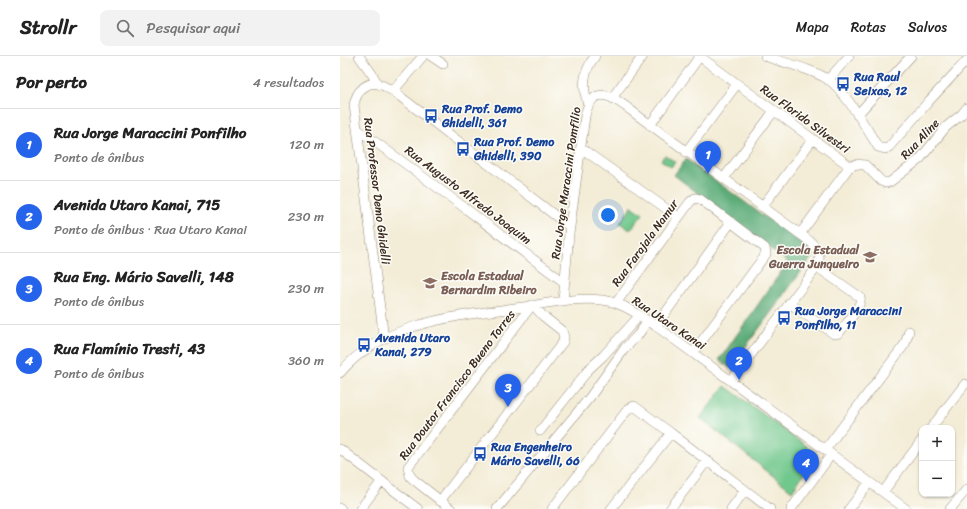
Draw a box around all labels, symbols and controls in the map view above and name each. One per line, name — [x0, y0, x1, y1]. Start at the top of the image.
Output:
search box — [100, 10, 380, 46]
text: Strollr — [20, 11, 76, 44]
text: Pesquisar aqui — [146, 15, 240, 41]
text: Mapa — [796, 15, 829, 40]
text: Rotas — [851, 15, 886, 40]
text: Salvos — [908, 15, 947, 40]
icon: search — [114, 17, 136, 39]
place label: Rua Raul Seixas, 12 — [853, 66, 907, 102]
text: Por perto — [16, 67, 87, 97]
text: 4 resultados — [253, 71, 324, 94]
bus stop icon: Rua Raul Seixas, 12 — [835, 76, 851, 92]
street label: Rua Florido Silvestri — [755, 79, 855, 160]
place label: Rua Prof. Demo Ghidelli, 361 — [441, 98, 523, 134]
street label: Rua Jorge Maraccini Pomfilio — [544, 105, 588, 261]
bus stop icon: Rua Prof. Demo Ghidelli, 361 — [423, 108, 439, 124]
street label: Rua Aline — [895, 113, 945, 165]
street label: Rua Professor Demo Ghidelli — [357, 116, 397, 266]
text: Rua Jorge Maraccini Ponfilho — [54, 120, 246, 146]
place label: Rua Prof. Demo Ghidelli, 390 — [473, 131, 555, 167]
text: 1 — [26, 133, 32, 156]
text: 120 m — [289, 133, 324, 156]
street label: Rua Augusto Alfredo Joaquim — [400, 140, 536, 250]
bus stop icon: Rua Prof. Demo Ghidelli, 390 — [455, 141, 471, 157]
pin: 1 — [695, 141, 721, 174]
text: Ponto de ônibus — [54, 146, 144, 169]
text: Avenida Utaro Kanai, 715 — [54, 192, 220, 218]
street label: Rua Farajala Namur — [606, 194, 685, 291]
text: 2 — [25, 205, 33, 228]
text: 230 m — [288, 205, 324, 228]
your location — [598, 205, 618, 225]
text: Ponto de ônibus · Rua Utaro Kanai — [54, 218, 247, 241]
place label: Escola Estadual Guerra Junqueiro — [768, 239, 860, 275]
school or university icon: Escola Estadual Guerra Junqueiro — [862, 249, 878, 265]
text: Rua Eng. Mário Savelli, 148 — [54, 264, 234, 290]
place label: Escola Estadual Bernardim Ribeiro — [441, 265, 537, 301]
school or university icon: Escola Estadual Bernardim Ribeiro — [422, 275, 438, 291]
text: 3 — [25, 277, 33, 300]
text: 230 m — [288, 277, 324, 300]
text: Ponto de ônibus — [54, 290, 144, 313]
street label: Rua Utaro Kanai — [627, 290, 711, 356]
place label: Rua Jorge Maraccini Ponfilho, 11 — [794, 300, 902, 336]
street label: Rua Doutor Francisco Bueno Torres — [393, 305, 521, 465]
bus stop icon: Rua Jorge Maraccini Ponfilho, 11 — [776, 310, 792, 326]
place label: Avenida Utaro Kanai, 279 — [374, 327, 451, 363]
text: Rua Flamínio Tresti, 43 — [54, 336, 205, 362]
bus stop icon: Avenida Utaro Kanai, 279 — [356, 337, 372, 353]
pin: 2 — [726, 347, 752, 380]
text: 4 — [25, 349, 33, 372]
text: 360 m — [288, 349, 324, 372]
text: Ponto de ônibus — [54, 362, 144, 385]
pin: 3 — [495, 374, 521, 407]
map controls — [919, 425, 955, 497]
button: + — [919, 425, 955, 461]
place label: Rua Engenheiro Mário Savelli, 66 — [490, 436, 580, 472]
bus stop icon: Rua Engenheiro Mário Savelli, 66 — [472, 446, 488, 462]
pin: 4 — [793, 449, 819, 482]
button: − — [919, 461, 955, 497]

